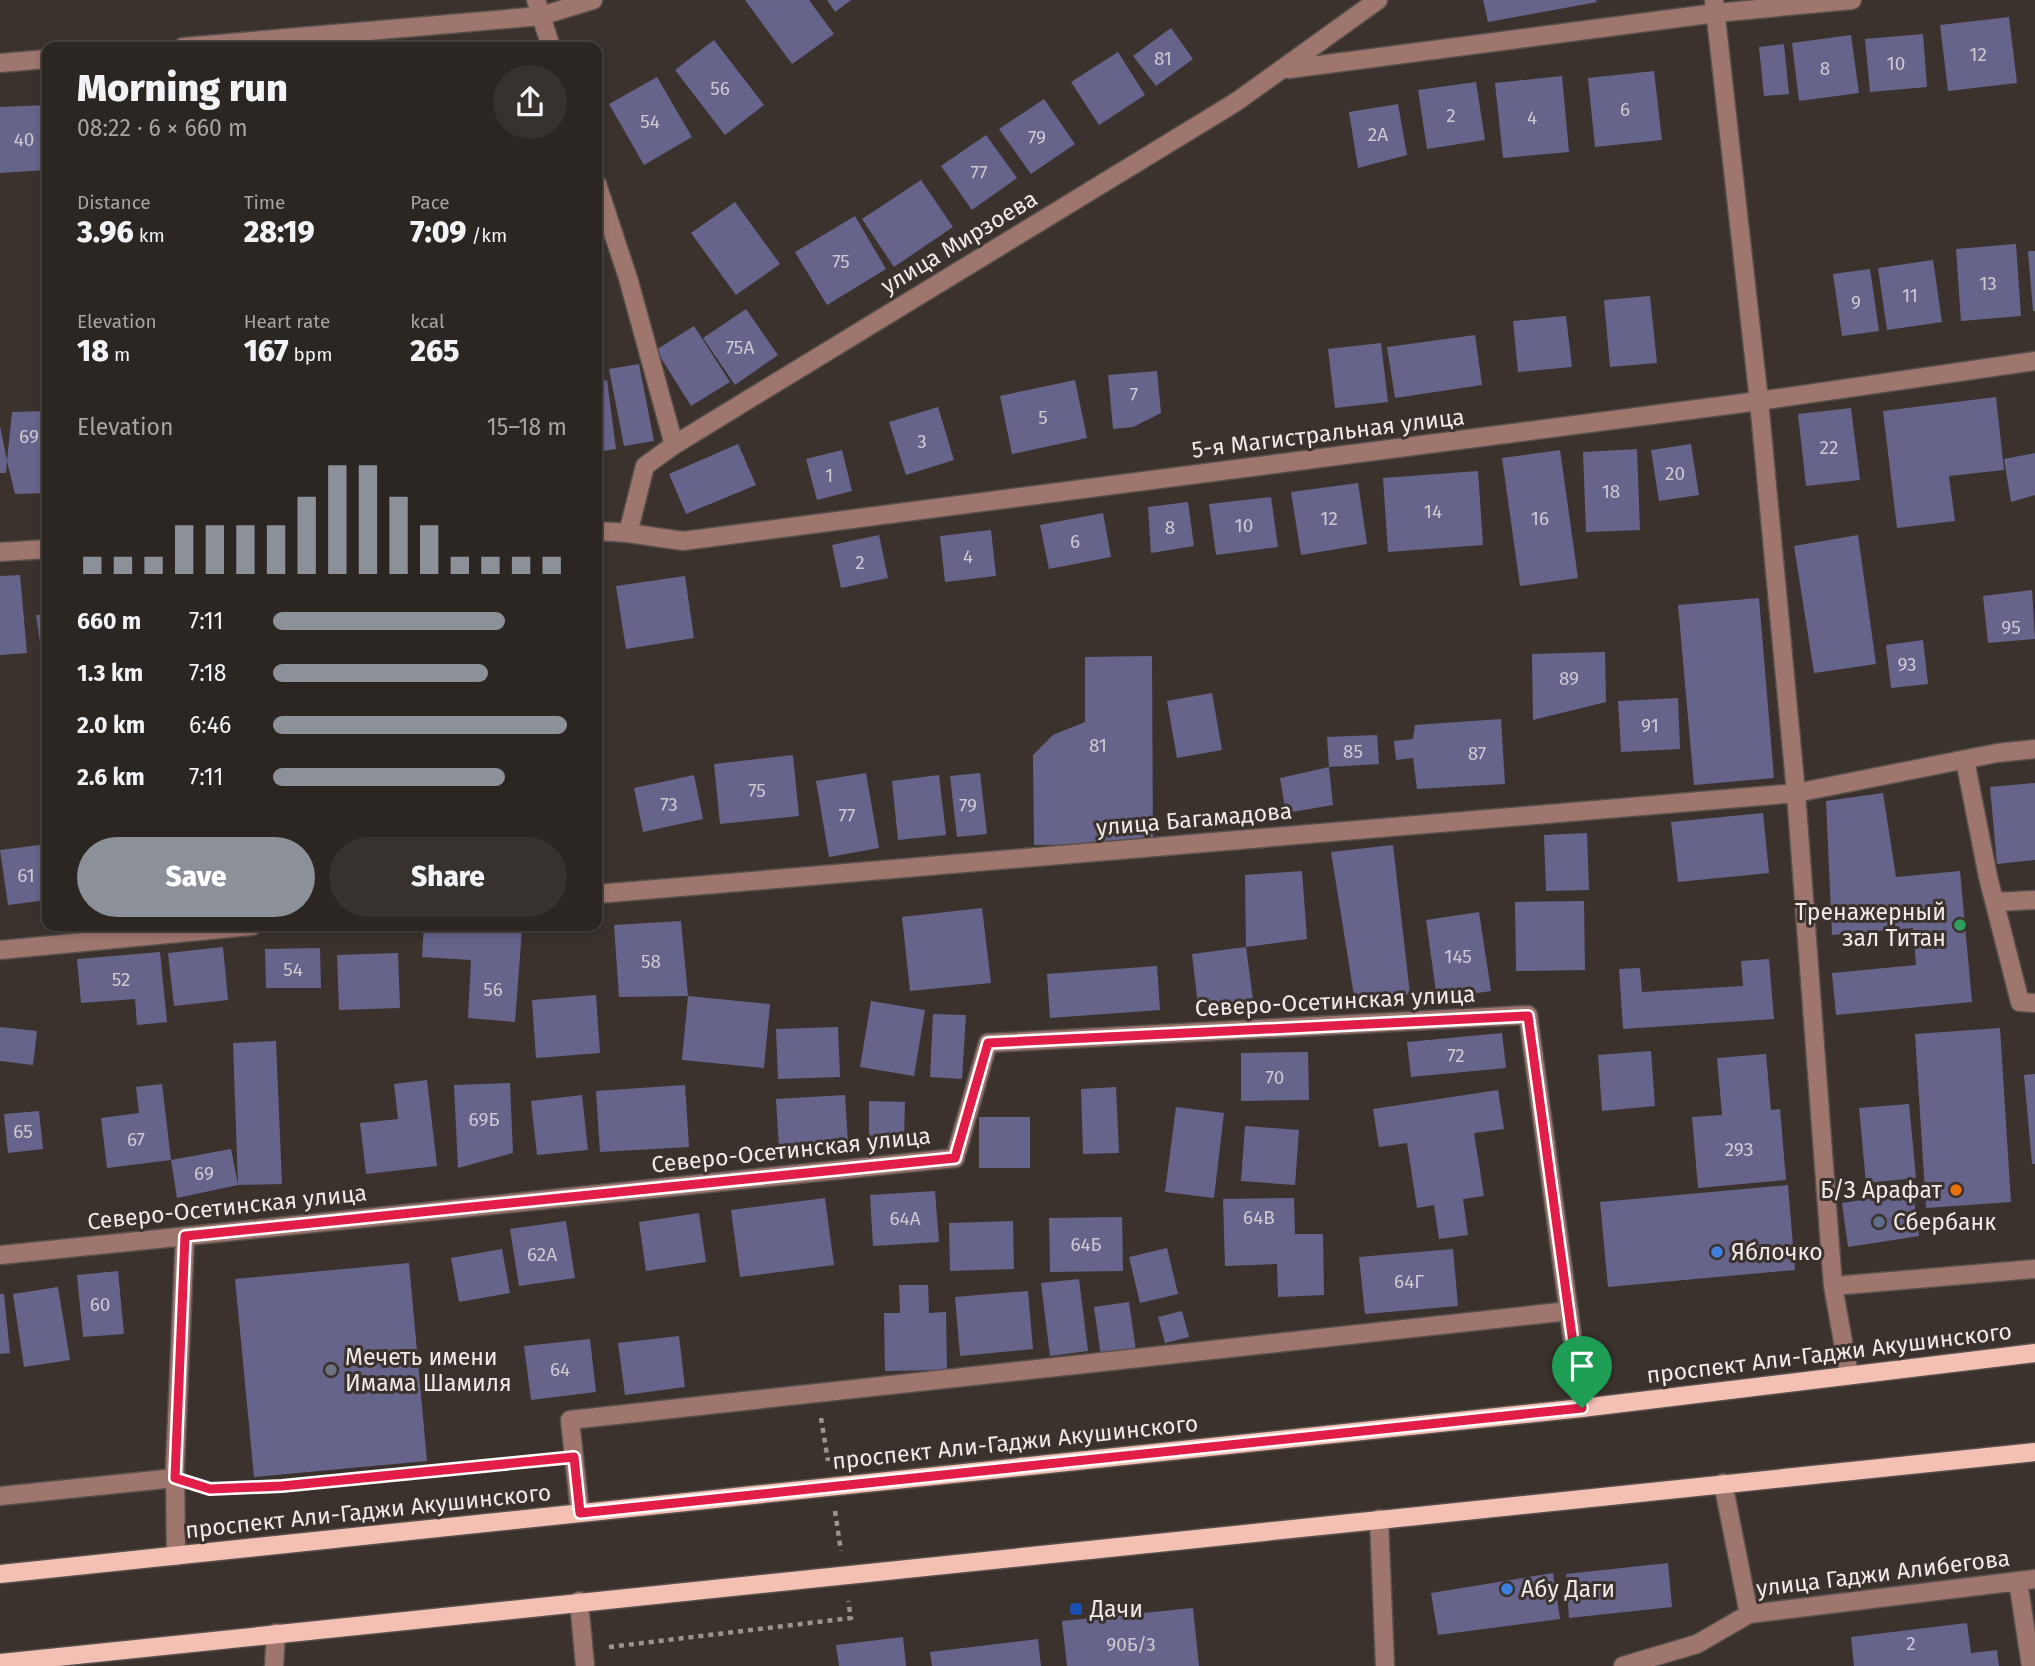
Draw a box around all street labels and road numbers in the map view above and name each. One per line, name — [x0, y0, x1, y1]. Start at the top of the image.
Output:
street label: улица Мирзоева — [876, 184, 1042, 300]
street label: 5-я Магистральная улица — [1190, 402, 1466, 464]
street label: улица Багамадова — [1095, 796, 1293, 842]
street label: Северо-Осетинская улица — [1194, 980, 1476, 1022]
street label: Северо-Осетинская улица — [650, 1121, 932, 1179]
street label: Северо-Осетинская улица — [86, 1178, 368, 1236]
street label: проспект Али-Гаджи Акушинского — [1645, 1317, 2013, 1389]
street label: проспект Али-Гаджи Акушинского — [831, 1409, 1199, 1475]
street label: проспект Али-Гаджи Акушинского — [184, 1478, 552, 1544]
street label: улица Гаджи Алибегова — [1755, 1544, 2011, 1602]

